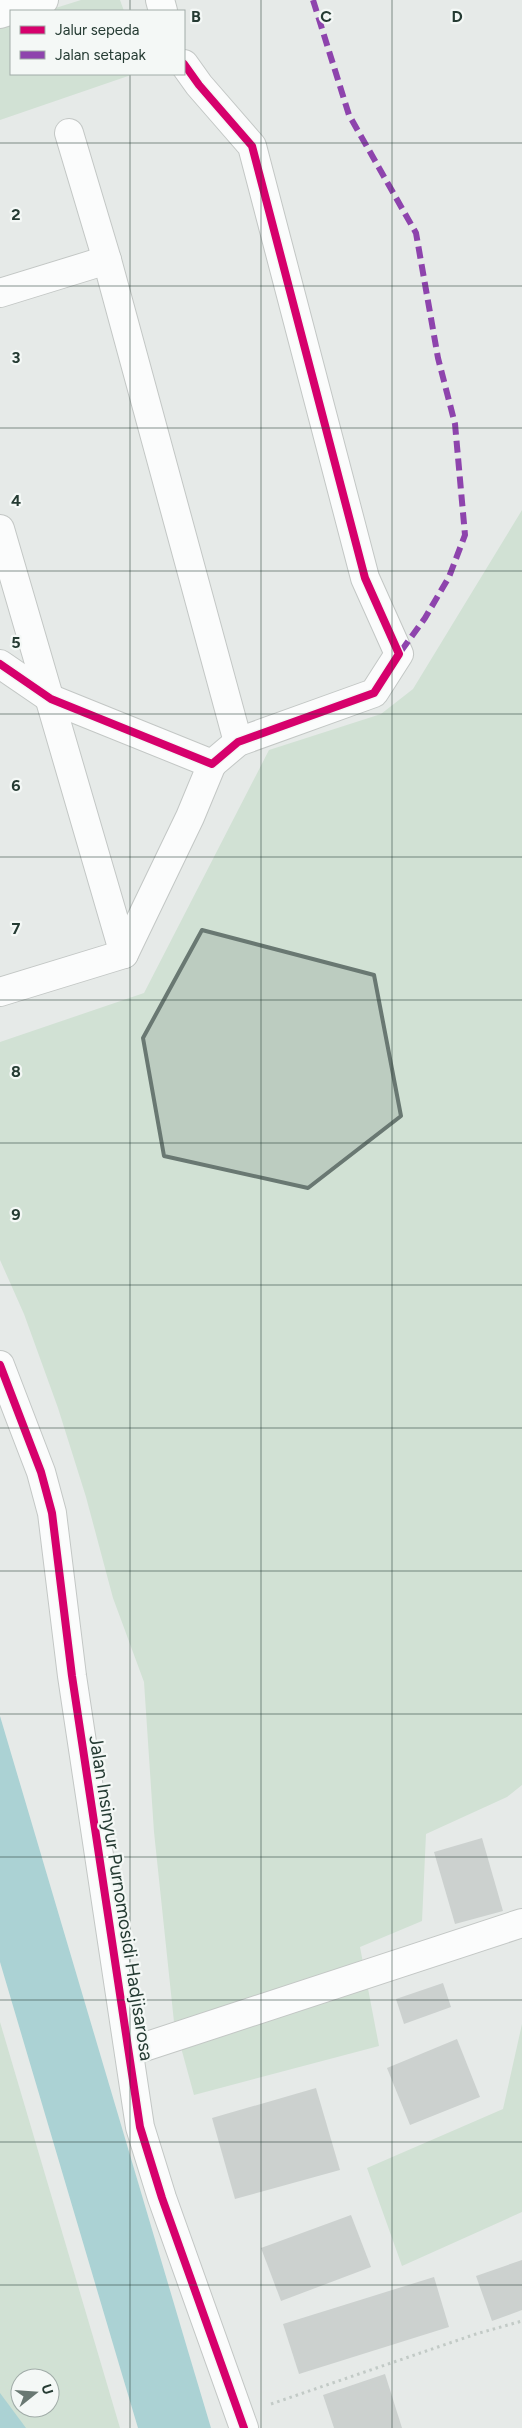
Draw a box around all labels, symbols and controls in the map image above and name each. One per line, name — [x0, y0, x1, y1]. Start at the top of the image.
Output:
text: B — [191, 7, 201, 26]
text: C — [320, 7, 332, 26]
text: D — [451, 7, 463, 26]
legend — [10, 10, 185, 75]
text: Jalur sepeda — [55, 21, 140, 39]
text: Jalan setapak — [55, 46, 146, 64]
text: 2 — [11, 205, 21, 224]
text: 3 — [12, 348, 21, 367]
text: 4 — [11, 491, 21, 510]
text: 5 — [11, 633, 21, 652]
text: 6 — [11, 776, 21, 795]
text: 7 — [12, 919, 21, 938]
text: 8 — [11, 1062, 21, 1081]
text: 9 — [11, 1205, 21, 1224]
street label: Jalan Insinyur Purnomosidi Hadjisarosa — [84, 1734, 159, 2062]
north arrow — [10, 2368, 60, 2418]
text: U — [37, 2382, 57, 2397]

